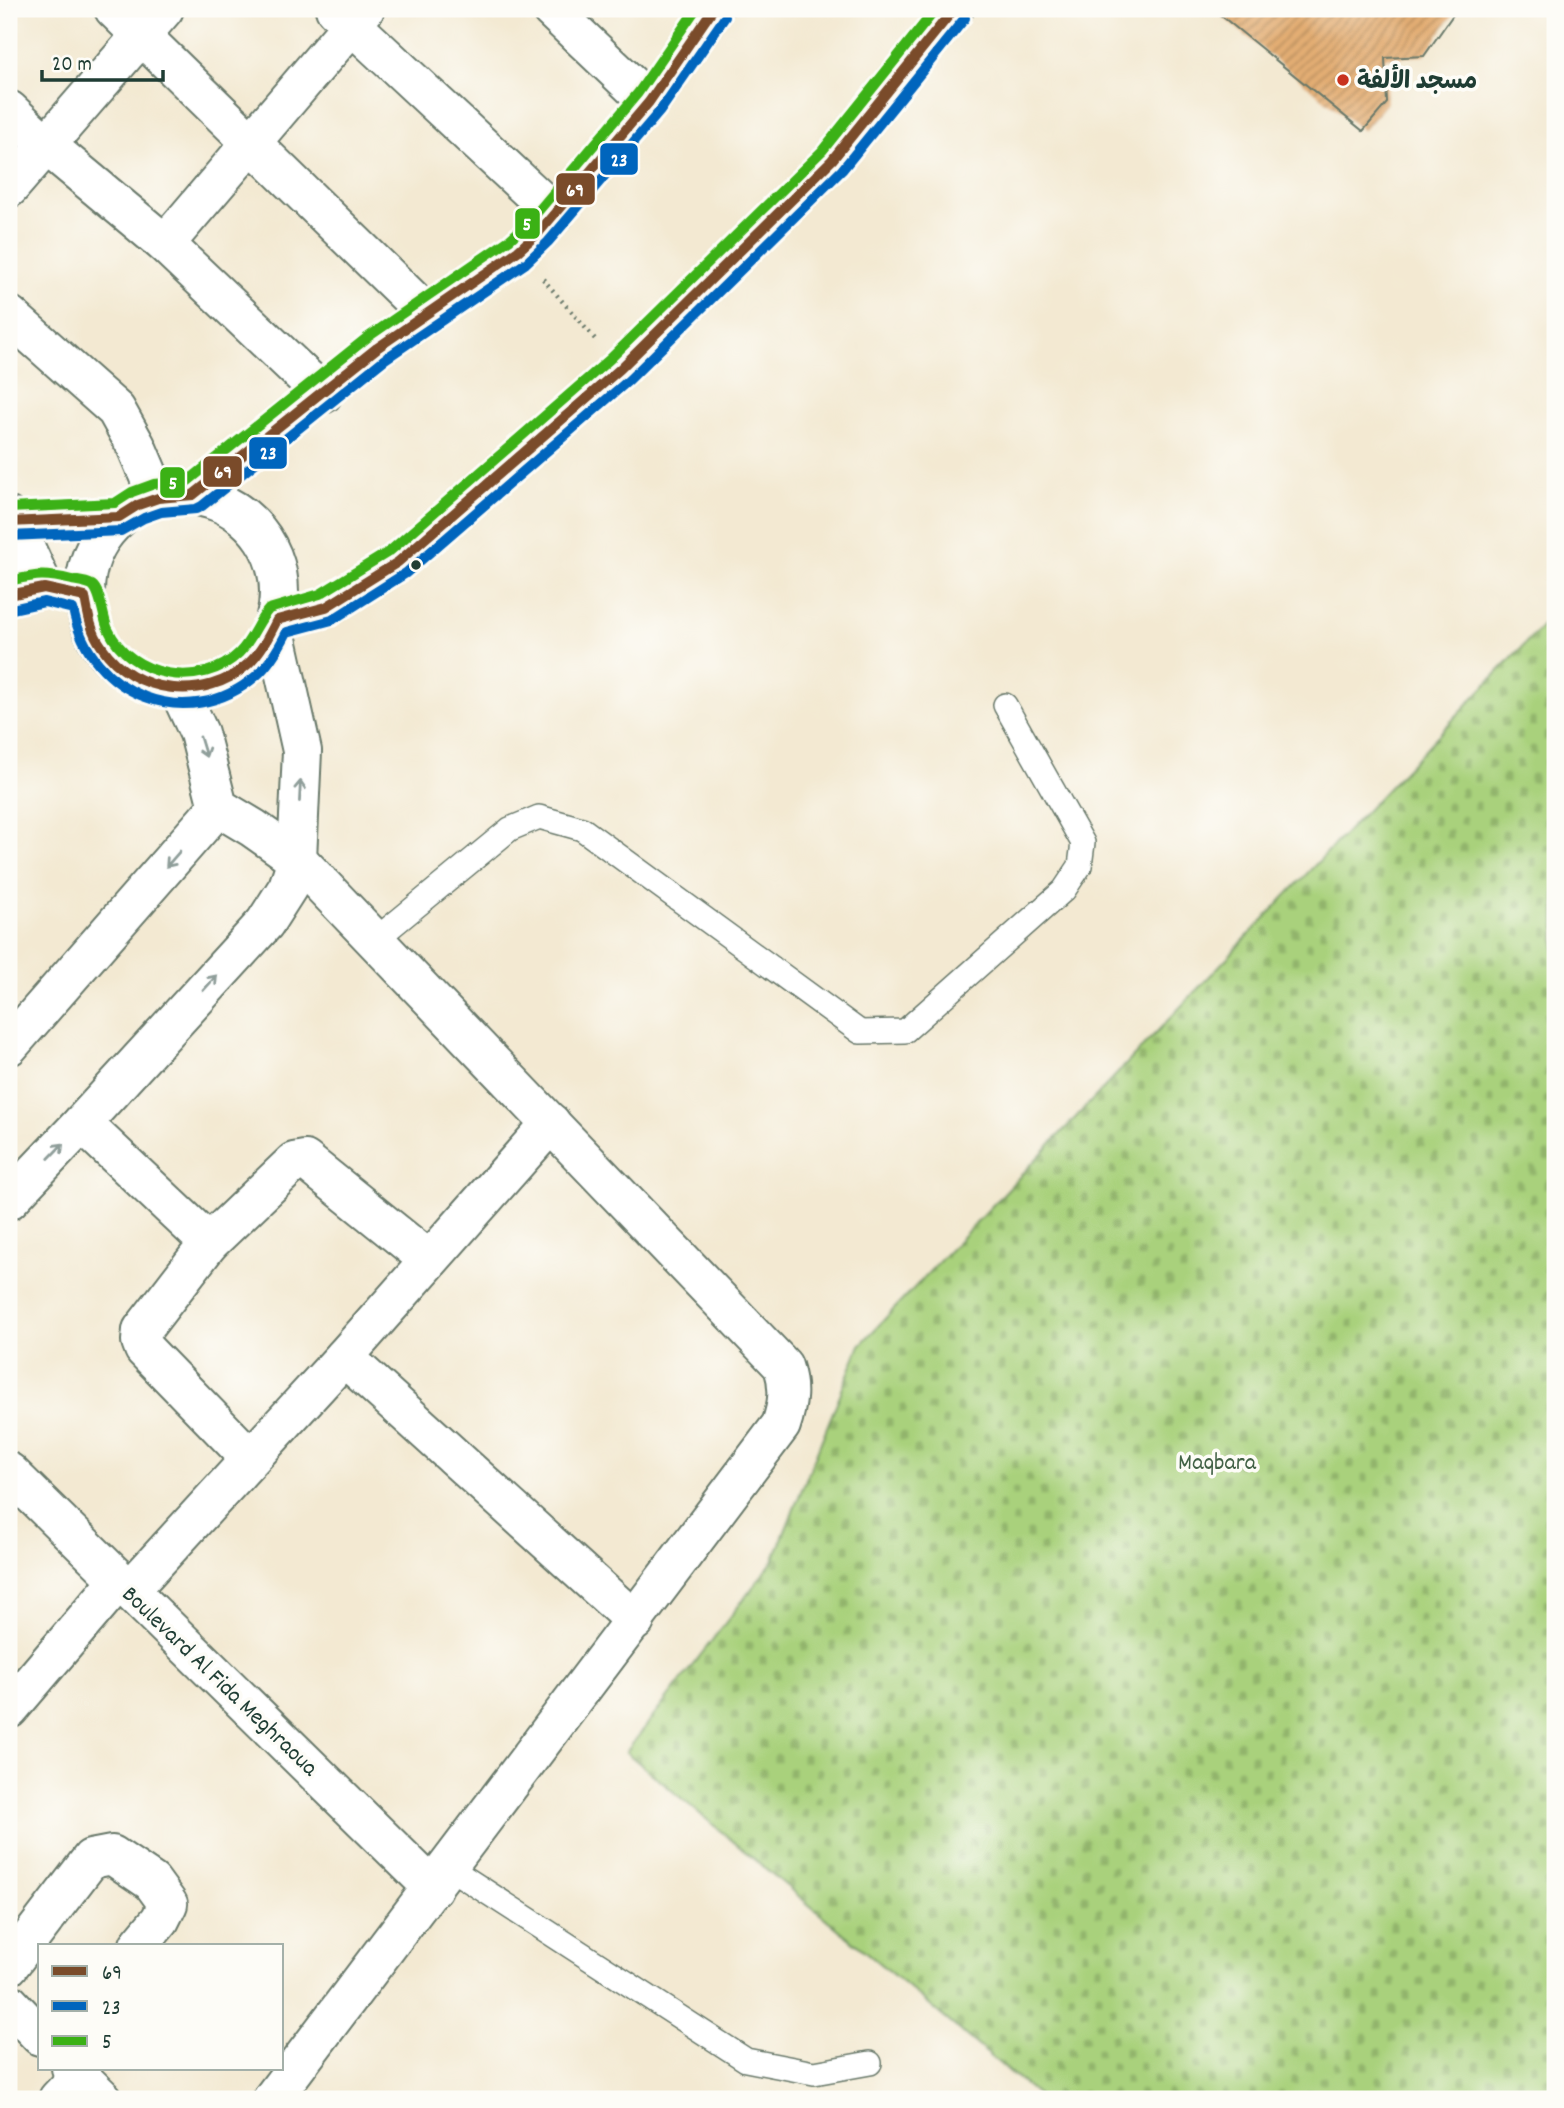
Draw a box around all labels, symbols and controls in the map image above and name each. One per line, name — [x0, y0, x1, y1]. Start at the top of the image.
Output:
scale bar — [42, 38, 163, 82]
text: 20 m — [52, 51, 92, 81]
place label: مسجد الألفة — [1357, 63, 1477, 100]
marker: مسجد الألفة — [1335, 72, 1351, 88]
line badge: 23 — [599, 142, 639, 176]
text: 23 — [611, 149, 627, 176]
line badge: 69 — [555, 172, 596, 206]
text: 69 — [566, 179, 584, 206]
line badge: 5 — [514, 207, 541, 240]
text: 5 — [523, 213, 532, 240]
line badge: 23 — [248, 436, 288, 470]
text: 23 — [260, 442, 276, 469]
line badge: 69 — [202, 455, 243, 488]
text: 69 — [214, 461, 232, 488]
line badge: 5 — [159, 466, 186, 499]
text: 5 — [169, 472, 178, 499]
unlabelled marker — [409, 558, 423, 572]
one-way arrow — [197, 736, 210, 758]
one-way arrow — [294, 780, 307, 803]
one-way arrow — [165, 849, 181, 867]
one-way arrow — [202, 974, 218, 992]
one-way arrow — [48, 1143, 65, 1160]
park label: Maqbara — [1178, 1447, 1257, 1481]
street label: Boulevard Al Fida Meghraoua — [113, 1579, 325, 1786]
legend — [38, 1944, 284, 2070]
text: 69 — [102, 1960, 122, 1990]
text: 23 — [102, 1995, 121, 2025]
text: 5 — [102, 2029, 112, 2059]

